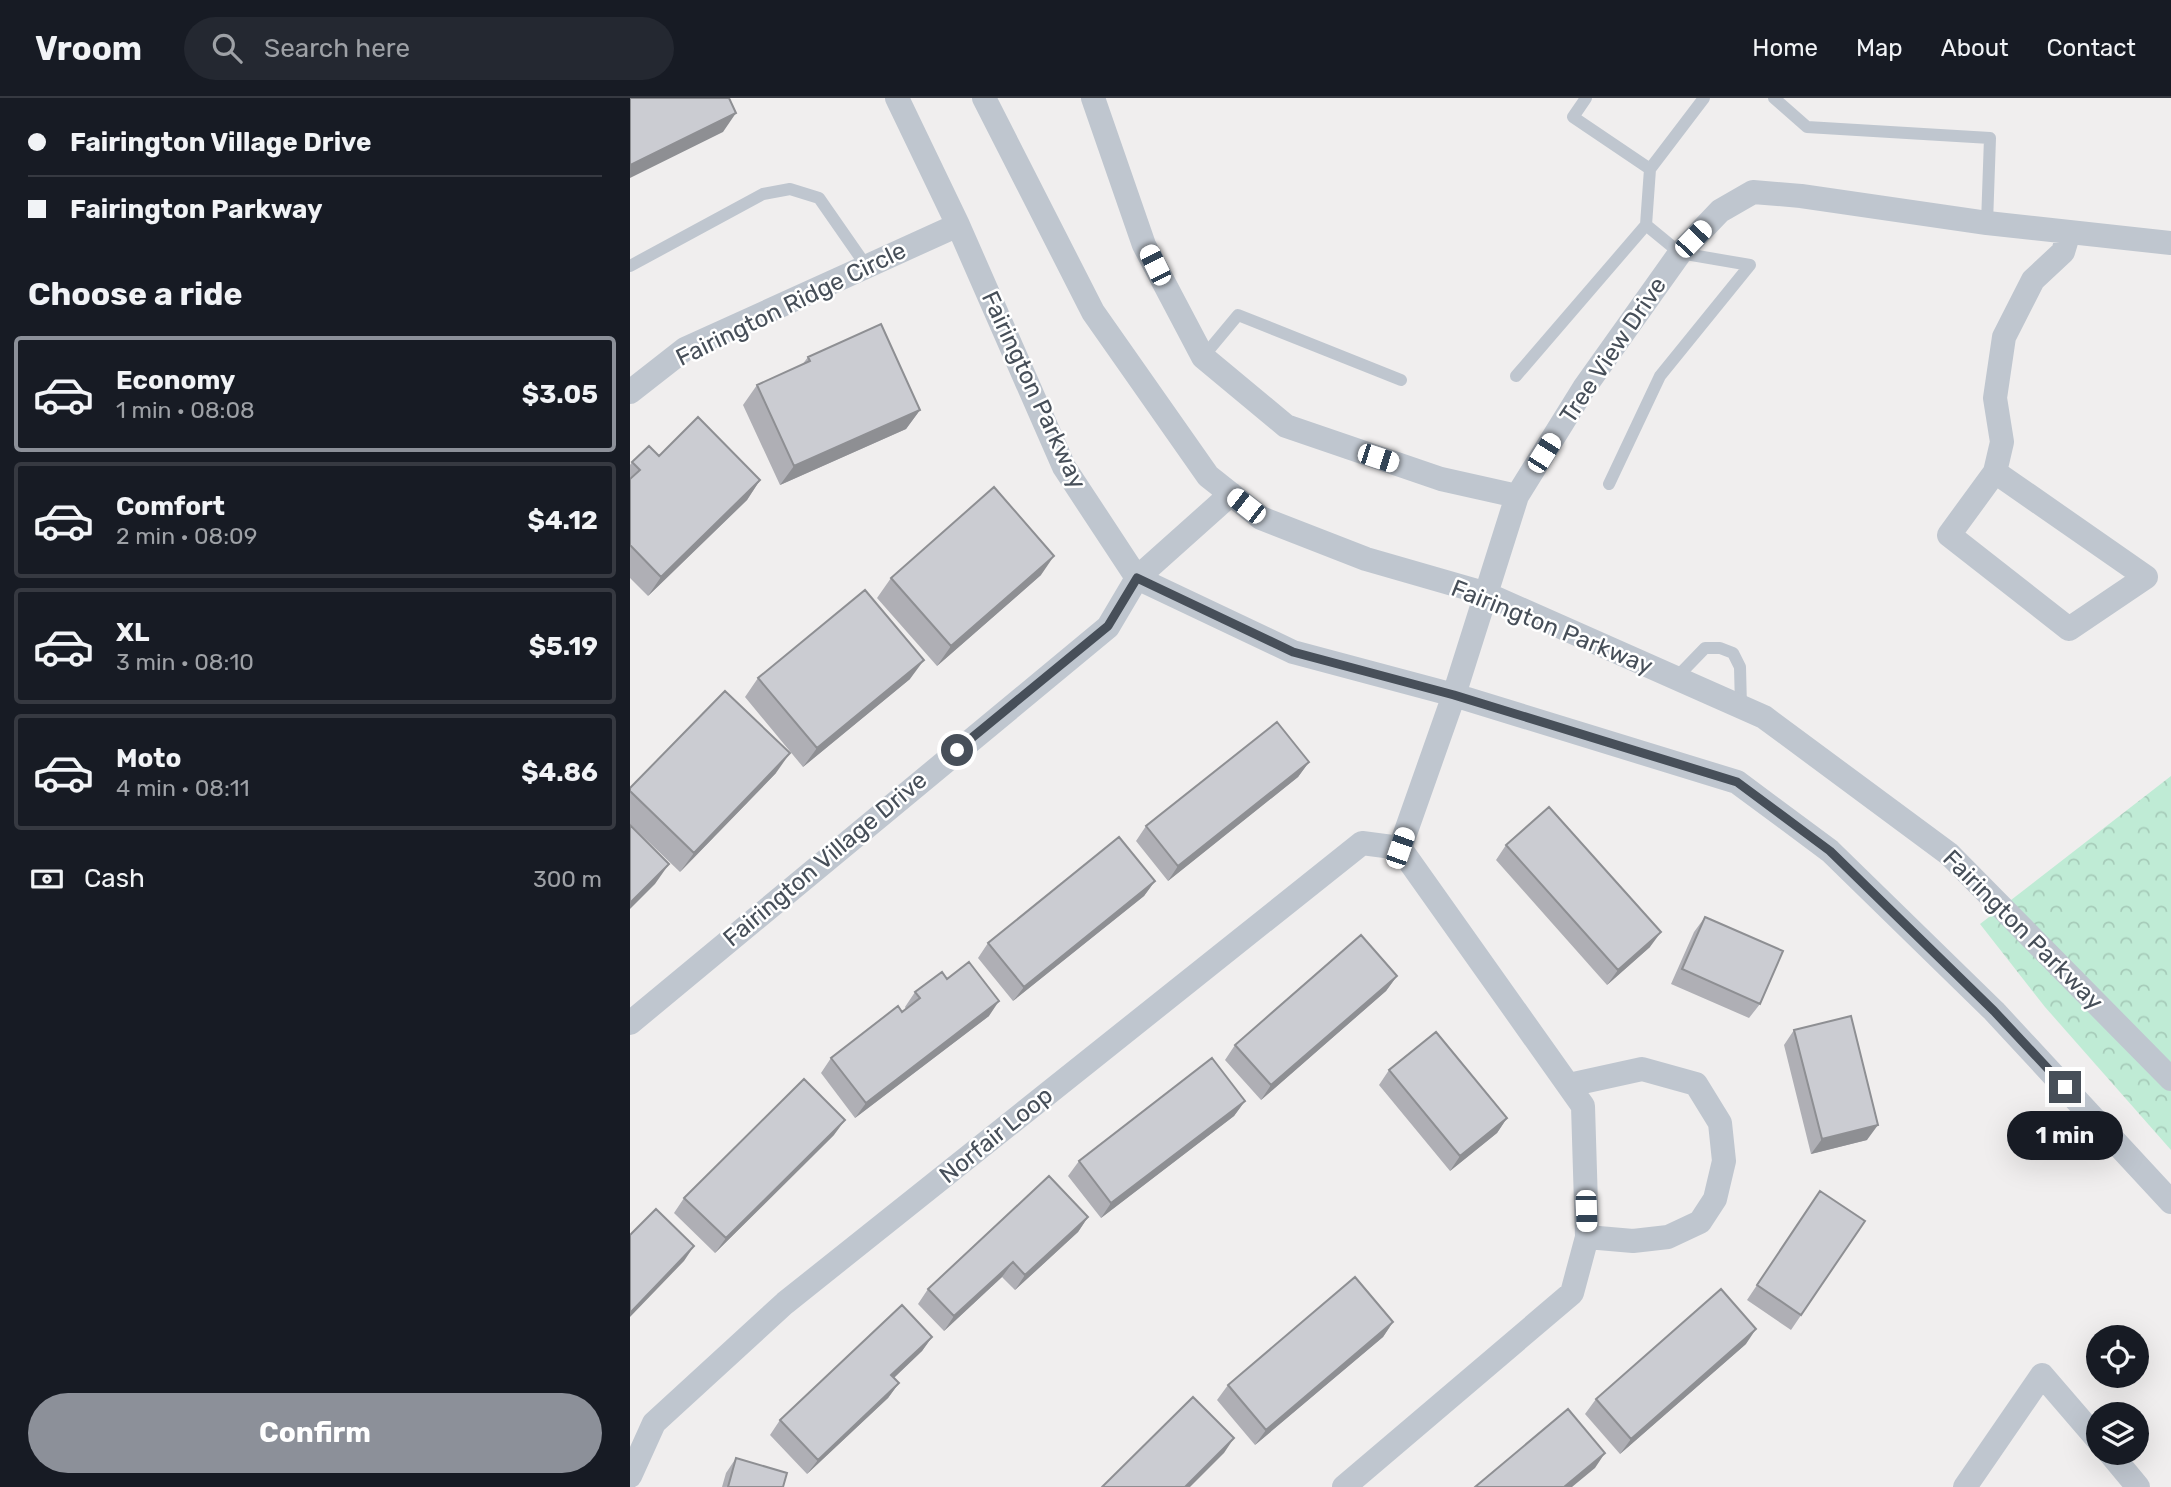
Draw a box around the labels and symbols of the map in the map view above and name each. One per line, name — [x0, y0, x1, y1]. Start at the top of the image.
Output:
car — [1671, 217, 1716, 261]
street label: Fairington Ridge Circle — [671, 236, 911, 372]
car — [1137, 242, 1174, 288]
street label: Tree View Drive — [1554, 272, 1672, 428]
street label: Fairington Parkway — [976, 287, 1092, 493]
car — [1524, 430, 1565, 476]
car — [1355, 442, 1402, 474]
car — [1223, 485, 1270, 527]
street label: Fairington Parkway — [1447, 574, 1657, 680]
route start — [941, 734, 973, 766]
street label: Fairington Village Drive — [718, 766, 932, 952]
car — [1384, 825, 1417, 871]
street label: Fairington Parkway — [1937, 844, 2109, 1016]
route end — [2049, 1071, 2081, 1103]
street label: Norfair Loop — [934, 1081, 1058, 1189]
callout: 1 min — [2007, 1112, 2123, 1160]
car — [1575, 1190, 1598, 1232]

